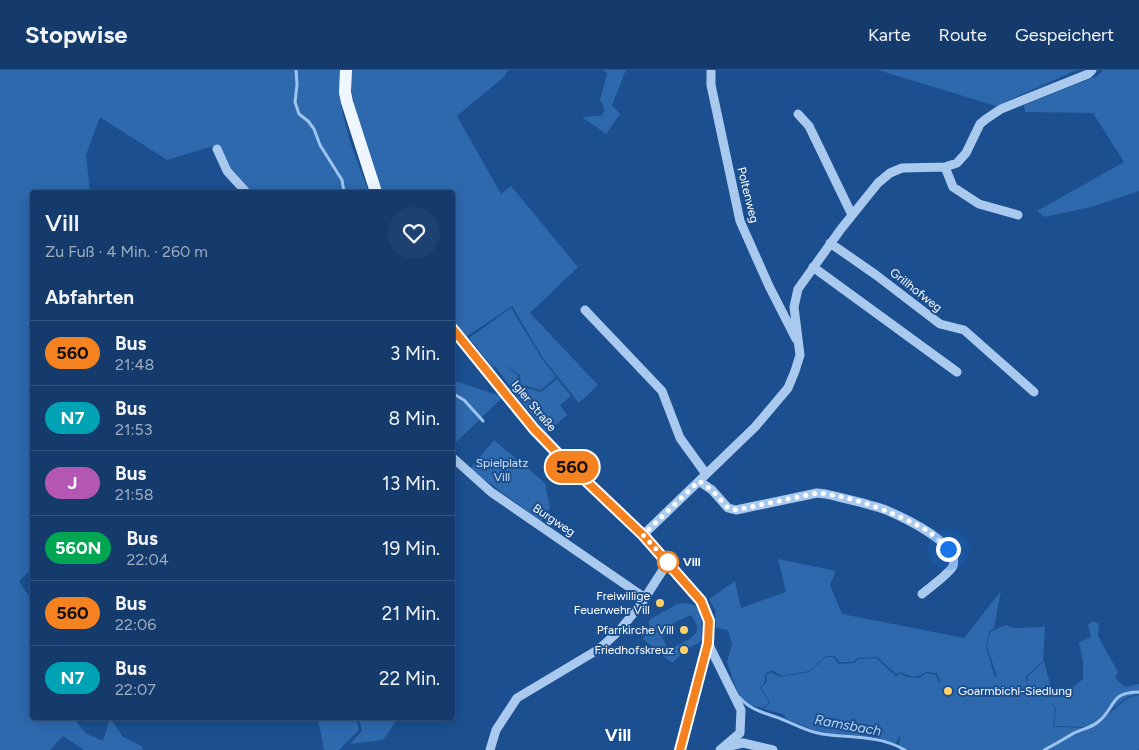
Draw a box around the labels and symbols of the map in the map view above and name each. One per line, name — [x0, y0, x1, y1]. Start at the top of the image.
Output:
street label: Poltenweg — [734, 166, 762, 224]
street label: Grillhofweg — [887, 265, 945, 315]
street label: Igler Straße — [509, 378, 560, 435]
line badge: 560 — [543, 451, 601, 483]
park label: Spielplatz Vill — [476, 456, 528, 484]
street label: Burgweg — [530, 501, 578, 539]
your location — [936, 537, 961, 562]
marker: Vill — [657, 551, 679, 573]
place label: Vill — [683, 555, 701, 569]
place label: Freiwillige Feuerwehr Vill — [574, 589, 650, 617]
marker: Freiwillige Feuerwehr Vill — [654, 597, 666, 609]
place label: Pfarrkirche Vill — [597, 623, 674, 637]
marker: Pfarrkirche Vill — [678, 624, 690, 636]
place label: Friedhofskreuz — [594, 643, 674, 657]
marker: Friedhofskreuz — [678, 644, 690, 656]
place label: Goarmbichl-Siedlung — [958, 684, 1072, 698]
marker: Goarmbichl-Siedlung — [942, 685, 954, 697]
water label: Ramsbach — [813, 711, 883, 740]
district label: Vill — [605, 724, 631, 746]

